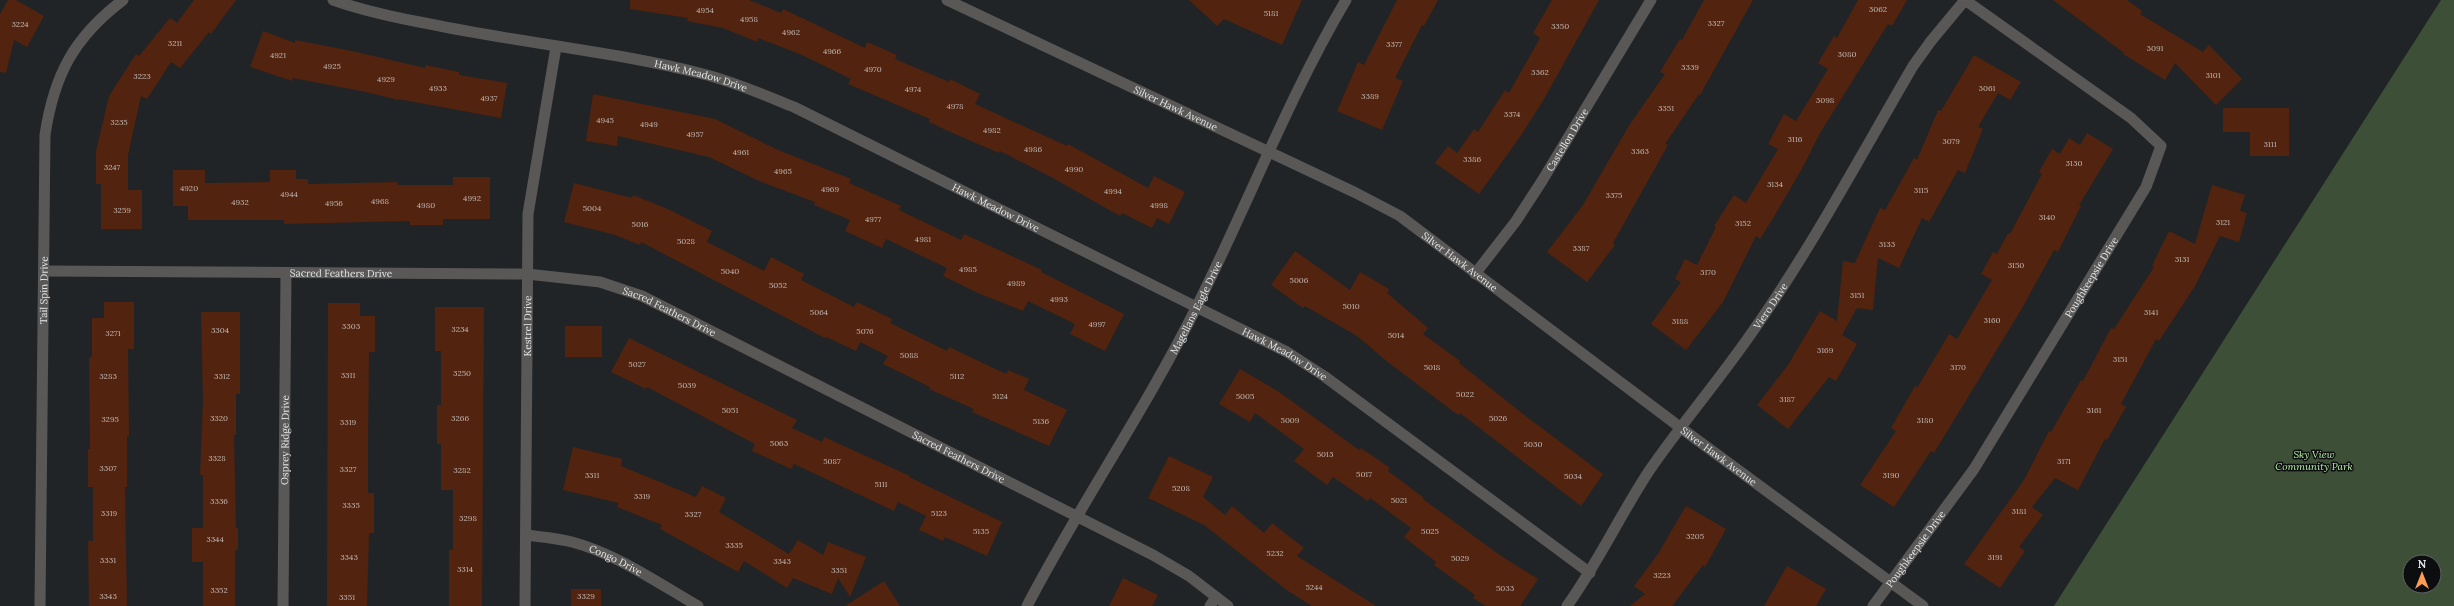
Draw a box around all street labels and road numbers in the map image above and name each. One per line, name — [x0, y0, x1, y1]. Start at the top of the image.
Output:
street label: Hawk Meadow Drive — [653, 57, 750, 95]
street label: Silver Hawk Avenue — [1132, 83, 1220, 134]
street label: Castellon Drive — [1543, 106, 1592, 174]
street label: Hawk Meadow Drive — [950, 181, 1042, 235]
street label: Silver Hawk Avenue — [1419, 229, 1500, 295]
street label: Poughkeepsie Drive — [2062, 234, 2121, 320]
street label: Tail Spin Drive — [37, 256, 51, 324]
street label: Magellans Eagle Drive — [1167, 259, 1225, 356]
street label: Sacred Feathers Drive — [290, 267, 393, 280]
street label: Viero Drive — [1750, 280, 1791, 332]
street label: Sacred Feathers Drive — [621, 284, 719, 340]
street label: Kestrel Drive — [521, 295, 534, 356]
street label: Hawk Meadow Drive — [1240, 325, 1330, 384]
street label: Osprey Ridge Drive — [278, 394, 292, 485]
street label: Silver Hawk Avenue — [1678, 424, 1760, 489]
street label: Sacred Feathers Drive — [910, 428, 1008, 486]
street label: Poughkeepsie Drive — [1883, 508, 1948, 590]
street label: Congo Drive — [587, 542, 645, 579]

